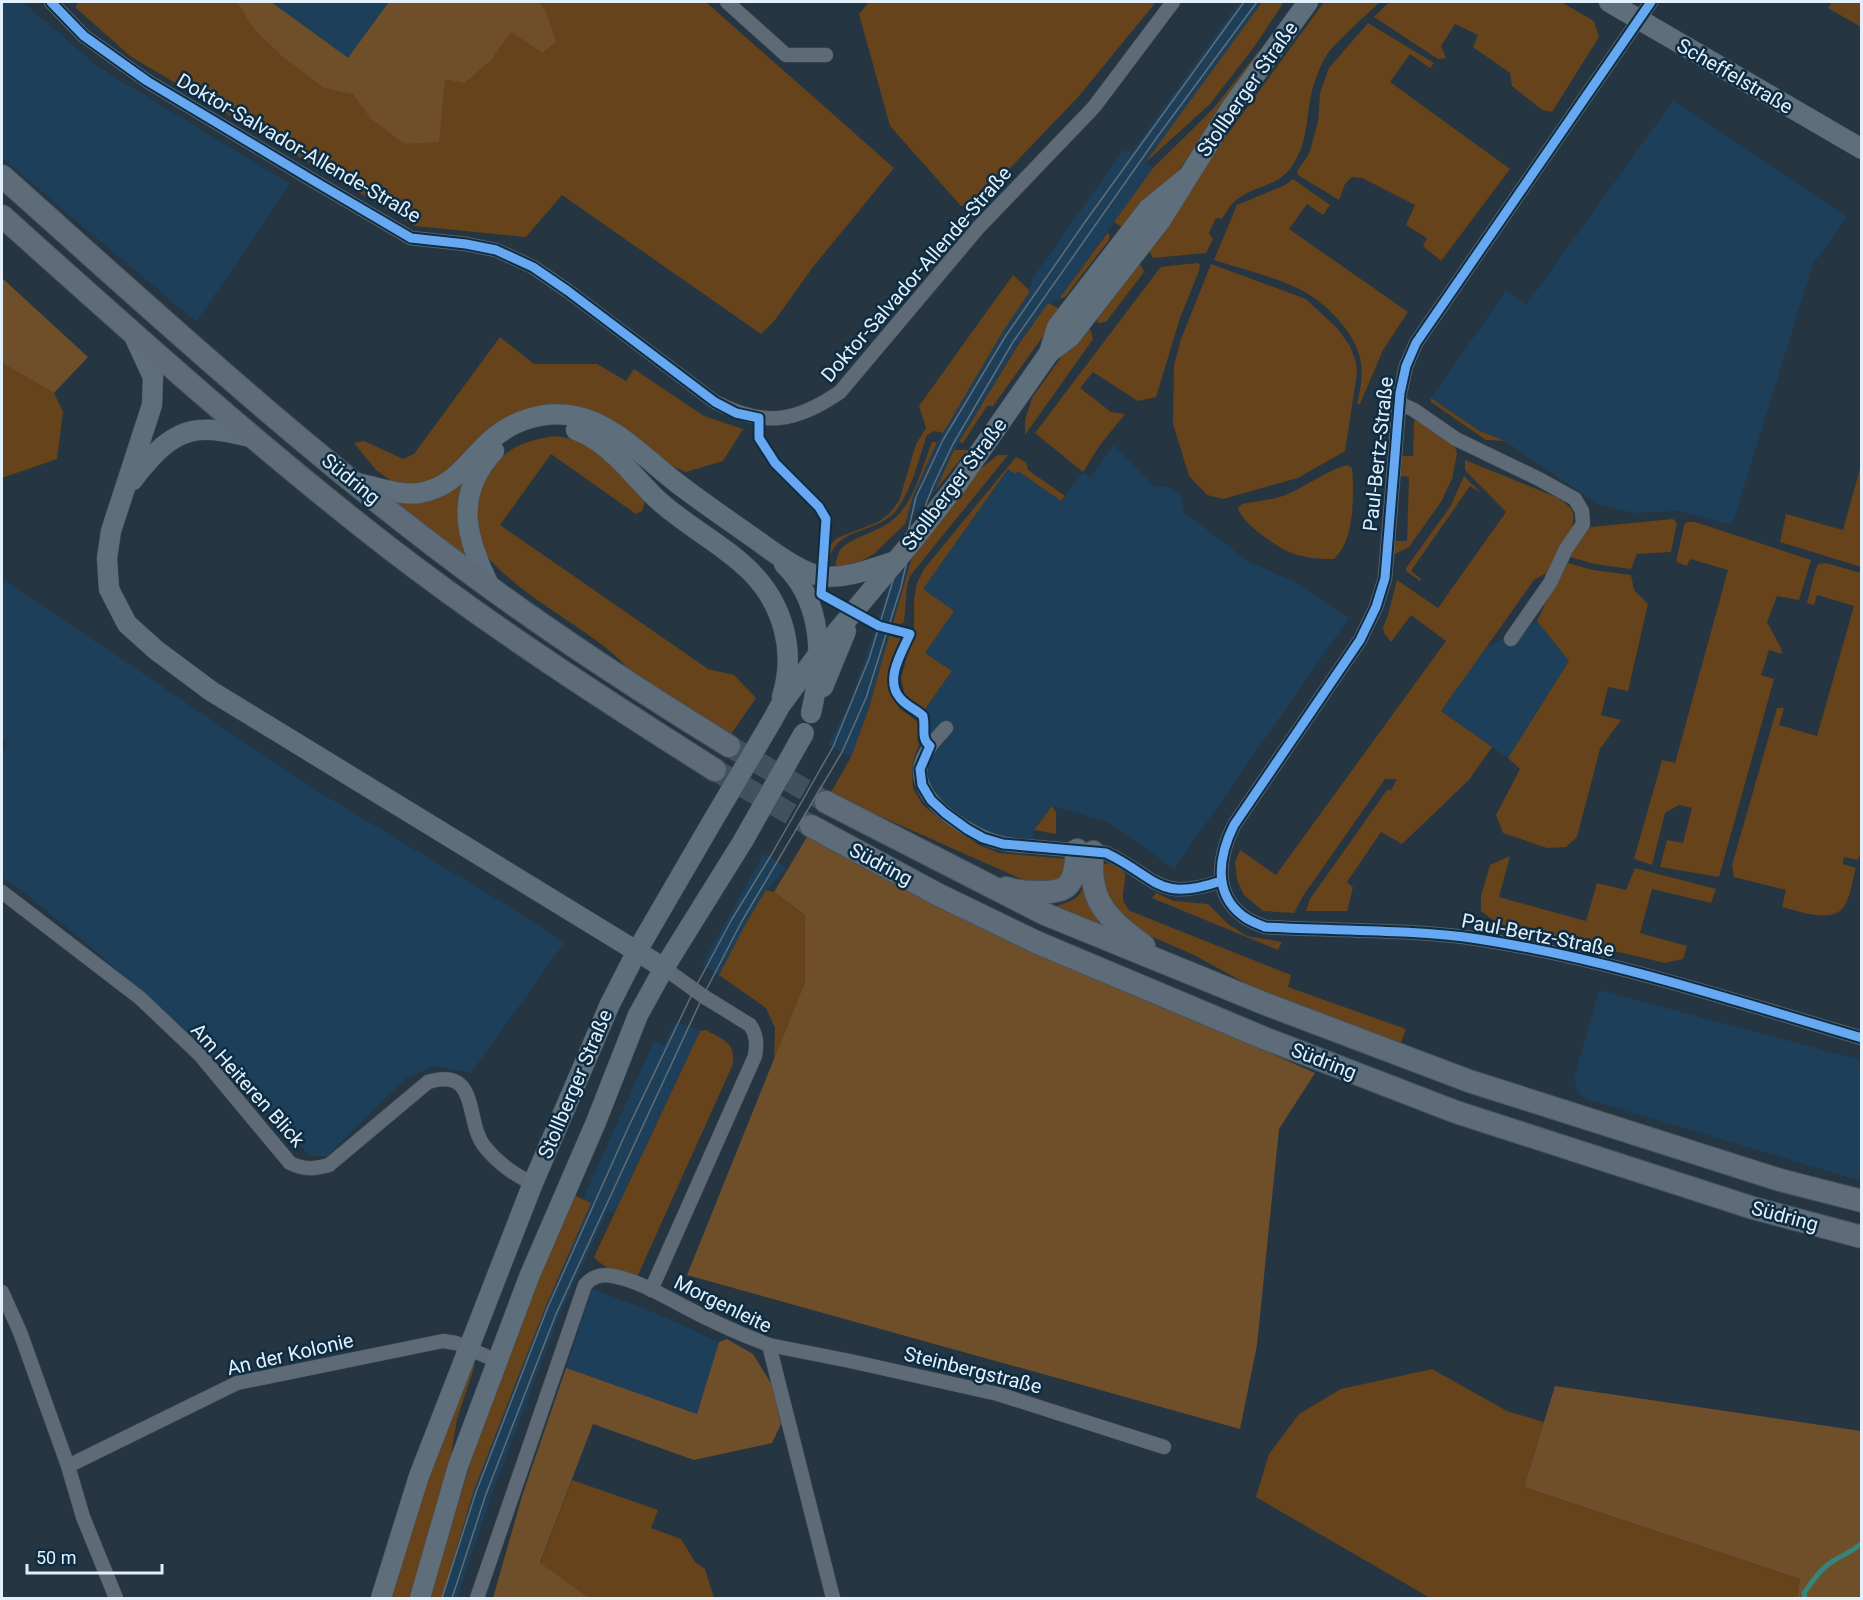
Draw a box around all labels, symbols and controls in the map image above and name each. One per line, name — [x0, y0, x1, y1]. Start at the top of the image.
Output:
street label: Stollberger Straße — [1191, 17, 1303, 161]
street label: Scheffelstraße — [1673, 33, 1797, 119]
street label: Doktor-Salvador-Allende-Straße — [173, 68, 425, 228]
street label: Doktor-Salvador-Allende-Straße — [816, 161, 1016, 387]
street label: Paul-Bertz-Straße — [1358, 376, 1398, 532]
street label: Stollberger Straße — [896, 413, 1012, 555]
street label: Südring — [317, 448, 385, 510]
street label: Südring — [845, 837, 917, 891]
street label: Paul-Bertz-Straße — [1459, 908, 1617, 962]
street label: Stollberger Straße — [533, 1006, 617, 1162]
street label: Am Heiteren Blick — [186, 1018, 310, 1153]
street label: Südring — [1288, 1038, 1360, 1084]
street label: Südring — [1749, 1196, 1821, 1236]
street label: Morgenleite — [670, 1270, 776, 1338]
street label: An der Kolonie — [224, 1328, 356, 1380]
street label: Steinbergstraße — [902, 1341, 1044, 1399]
scale bar — [27, 1537, 162, 1575]
text: 50 m — [36, 1547, 76, 1568]

